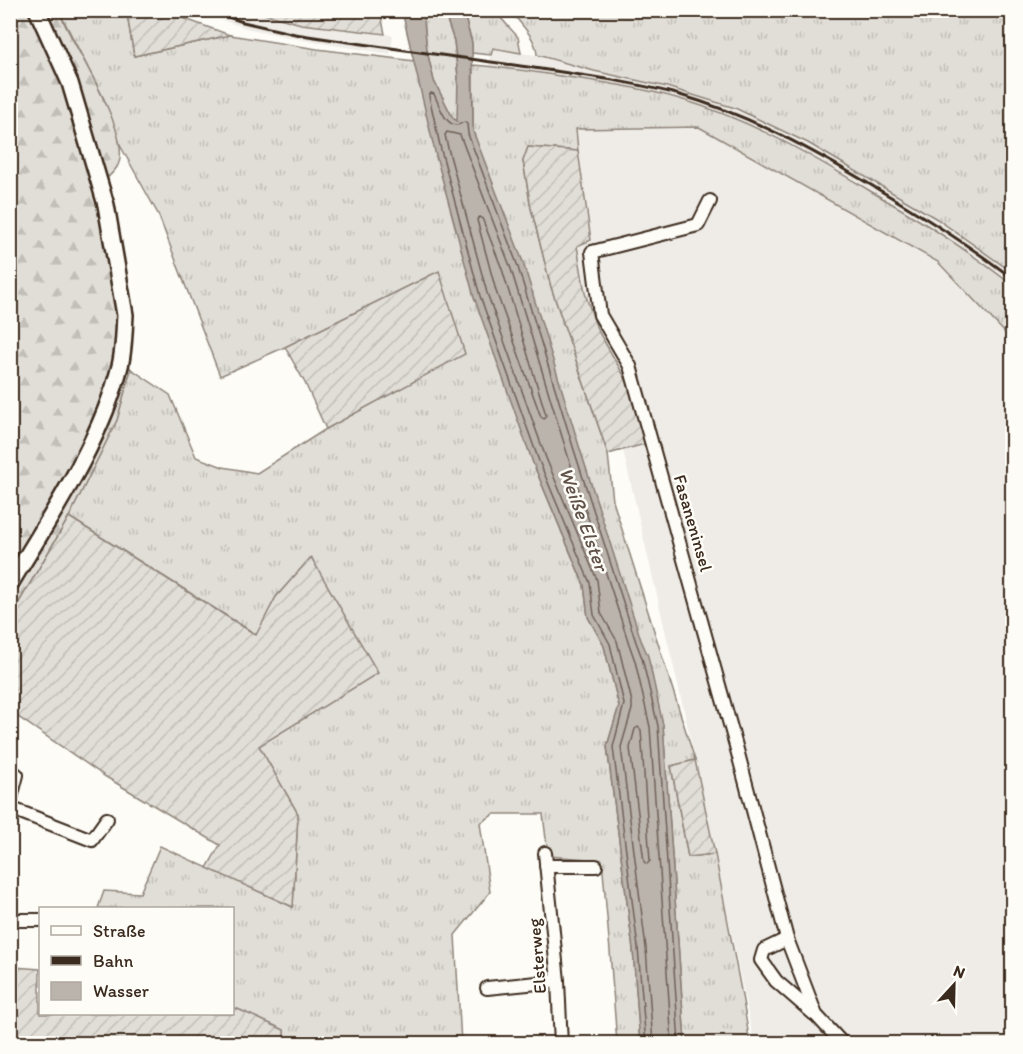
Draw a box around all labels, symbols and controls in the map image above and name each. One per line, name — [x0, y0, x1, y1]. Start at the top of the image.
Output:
water label: Weiße Elster — [554, 464, 614, 576]
street label: Fasaneninsel — [669, 472, 717, 574]
legend — [39, 907, 234, 1015]
street label: Elsterweg — [523, 917, 551, 995]
text: Straße — [93, 920, 146, 942]
text: Bahn — [93, 950, 134, 972]
north arrow — [924, 955, 984, 1015]
text: N — [951, 961, 968, 982]
text: Wasser — [93, 980, 150, 1002]

